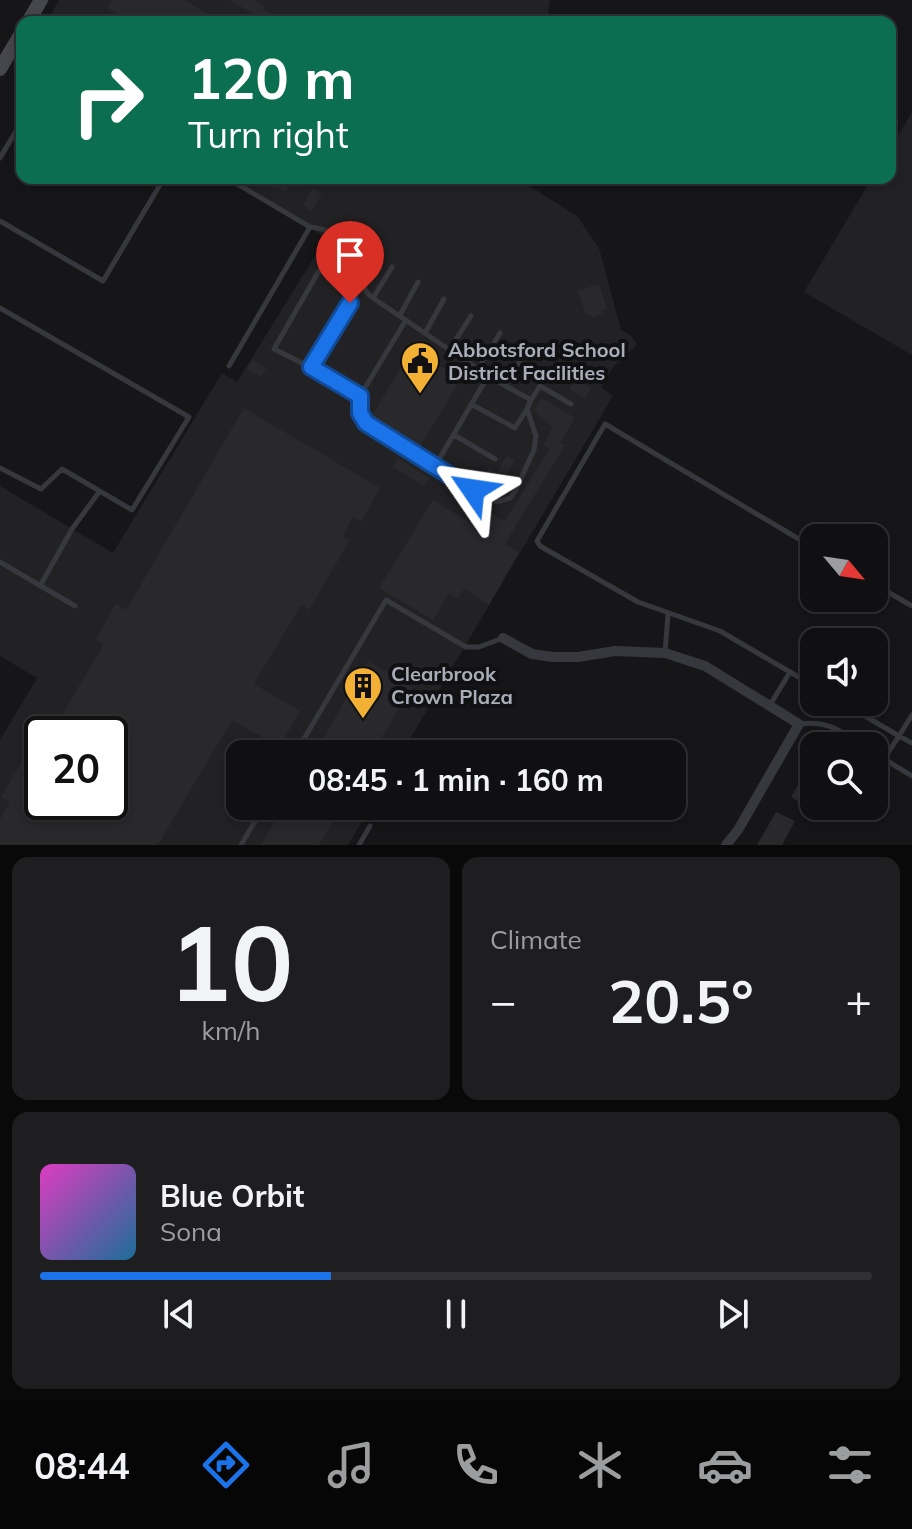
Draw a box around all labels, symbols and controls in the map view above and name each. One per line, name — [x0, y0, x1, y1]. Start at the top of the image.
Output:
text: 120 m — [188, 43, 355, 113]
icon: right — [56, 48, 160, 152]
text: Turn right — [188, 112, 349, 157]
pin — [316, 221, 384, 303]
icon: arrive — [328, 233, 372, 277]
place label: Abbotsford School District Facilities — [448, 337, 626, 385]
public building icon: Abbotsford School District Facilities — [399, 340, 441, 395]
position arrow — [431, 448, 515, 532]
north arrow — [800, 524, 888, 612]
map controls — [800, 524, 888, 820]
button: sound — [800, 628, 888, 716]
place label: Clearbrook Crown Plaza — [391, 661, 513, 709]
building icon: Clearbrook Crown Plaza — [342, 665, 384, 720]
speed limit sign: 20 — [24, 716, 128, 820]
button: search — [800, 732, 888, 820]
text: 08:45 · 1 min · 160 m — [308, 761, 604, 799]
text: 10 — [169, 896, 293, 1027]
text: Climate — [490, 923, 582, 956]
text: 20.5° — [608, 963, 754, 1038]
text: − — [490, 973, 516, 1028]
text: + — [846, 973, 872, 1028]
text: km/h — [202, 1014, 260, 1047]
text: Blue Orbit — [160, 1177, 304, 1215]
text: Sona — [160, 1215, 222, 1248]
icon: previous — [157, 1292, 201, 1336]
icon: pause — [434, 1292, 478, 1336]
icon: next — [711, 1292, 755, 1336]
icon: directions — [198, 1437, 254, 1493]
icon: music — [323, 1437, 379, 1493]
icon: phone — [448, 1437, 504, 1493]
icon: climate — [572, 1437, 628, 1493]
icon: car — [697, 1437, 753, 1493]
icon: filters — [822, 1437, 878, 1493]
text: 08:44 — [34, 1443, 130, 1488]

